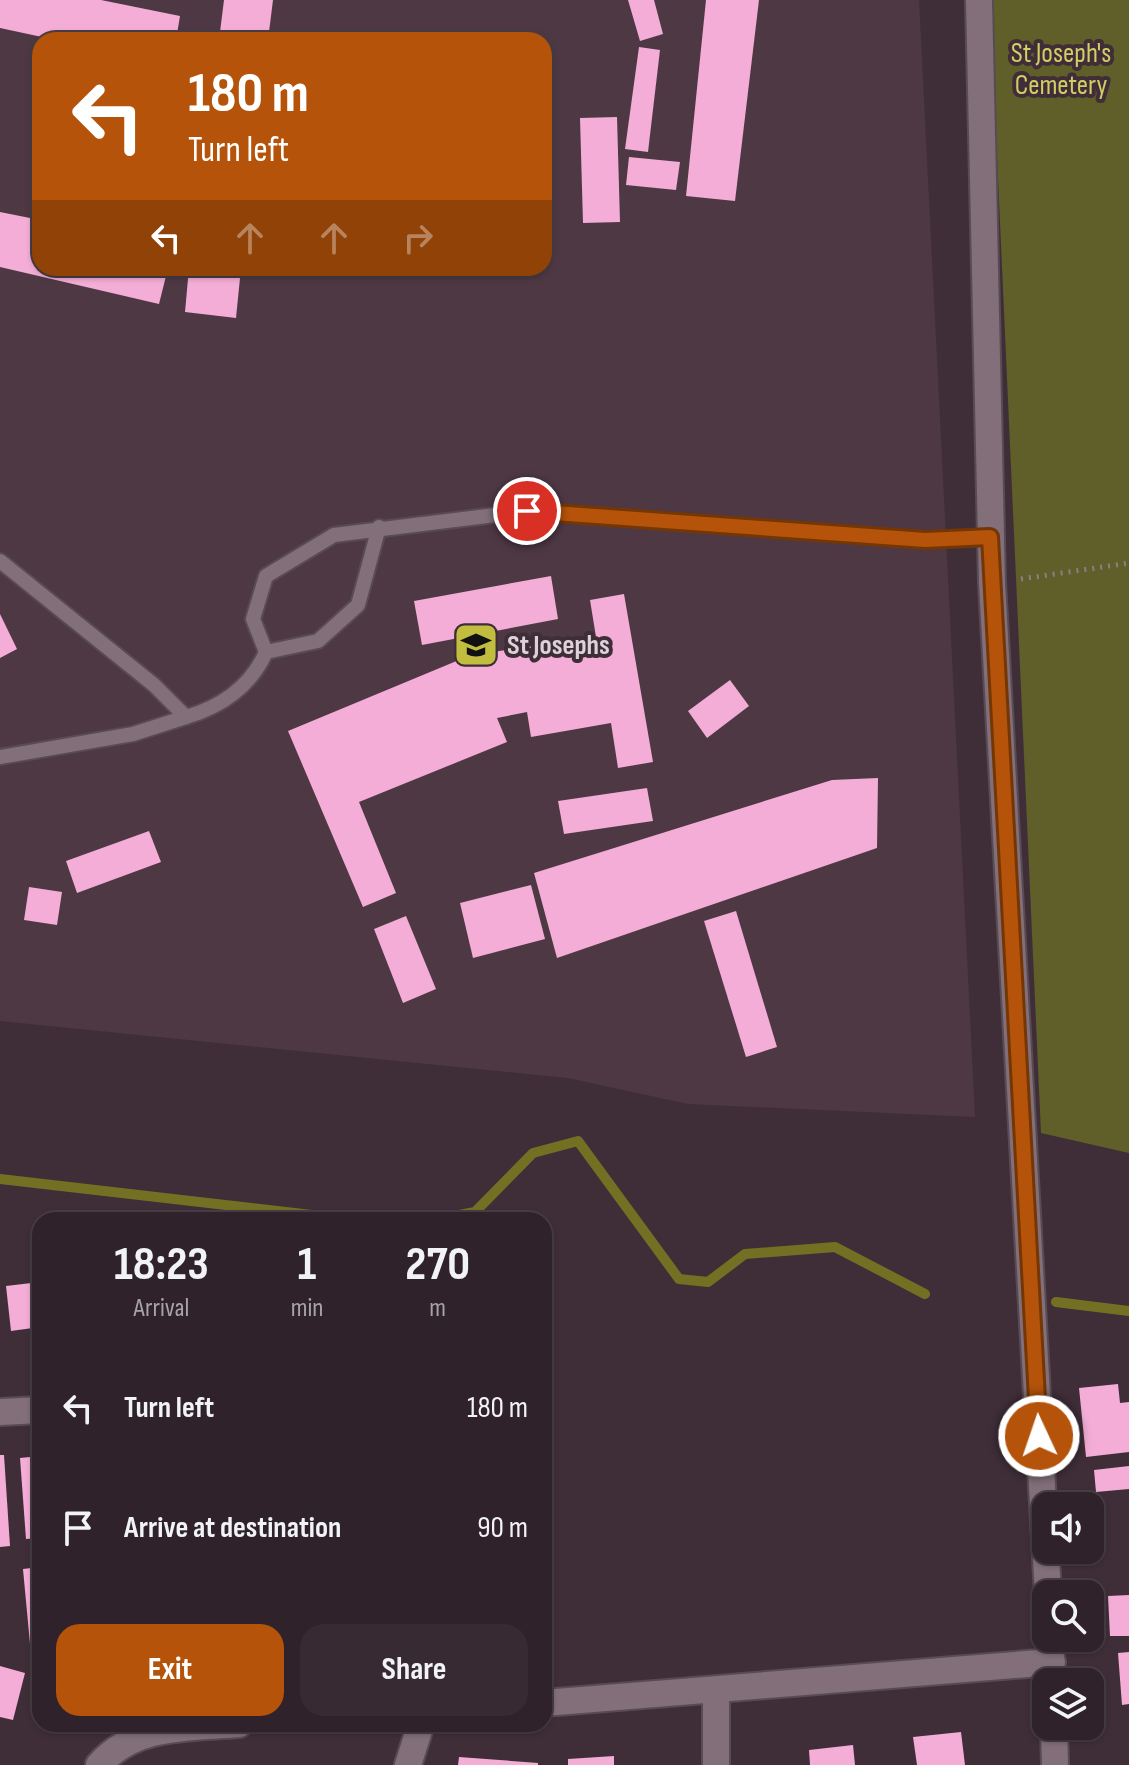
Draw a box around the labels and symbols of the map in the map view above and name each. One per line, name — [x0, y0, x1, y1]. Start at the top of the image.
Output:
park label: St Joseph's Cemetery — [1011, 37, 1111, 102]
pin — [493, 477, 561, 545]
school or university icon: St Josephs — [452, 621, 500, 669]
place label: St Josephs — [507, 629, 610, 662]
position arrow — [997, 1394, 1081, 1478]

